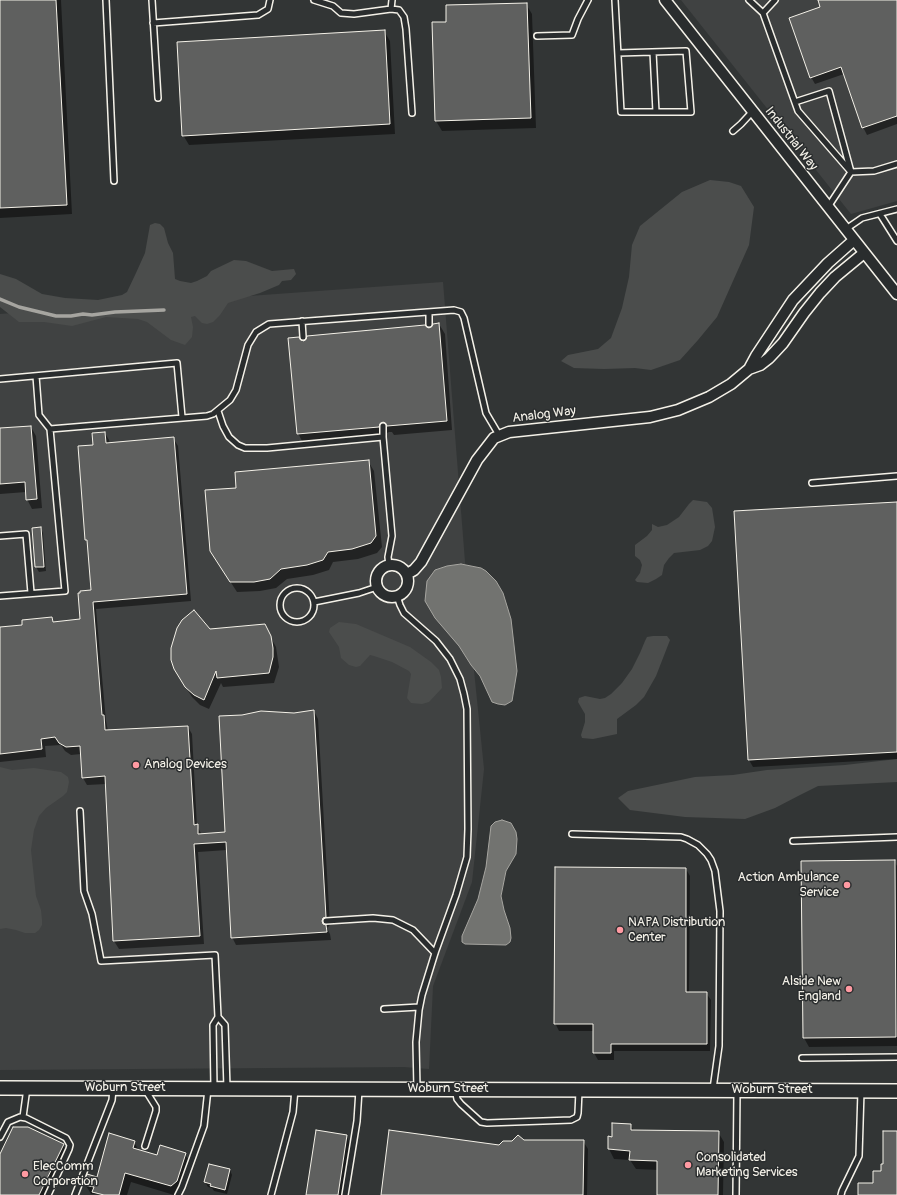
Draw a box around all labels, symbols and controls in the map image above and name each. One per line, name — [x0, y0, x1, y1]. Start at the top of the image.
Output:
street label: Industrial Way — [761, 104, 821, 174]
street label: Analog Way — [511, 403, 577, 427]
place label: Analog Devices — [144, 757, 227, 773]
marker: Analog Devices — [131, 760, 141, 770]
place label: Action Ambulance Service — [738, 870, 839, 901]
marker: Action Ambulance Service — [842, 880, 852, 890]
place label: NAPA Distribution Center — [628, 915, 725, 946]
marker: NAPA Distribution Center — [615, 925, 625, 935]
place label: Alside New England — [782, 974, 841, 1005]
marker: Alside New England — [844, 984, 854, 994]
street label: Woburn Street — [84, 1080, 166, 1096]
street label: Woburn Street — [407, 1081, 489, 1097]
street label: Woburn Street — [731, 1082, 813, 1098]
place label: Consolidated Marketing Services — [696, 1150, 798, 1181]
place label: ElecComm Corporation — [33, 1159, 98, 1190]
marker: Consolidated Marketing Services — [683, 1160, 693, 1170]
marker: ElecComm Corporation — [20, 1169, 30, 1179]

